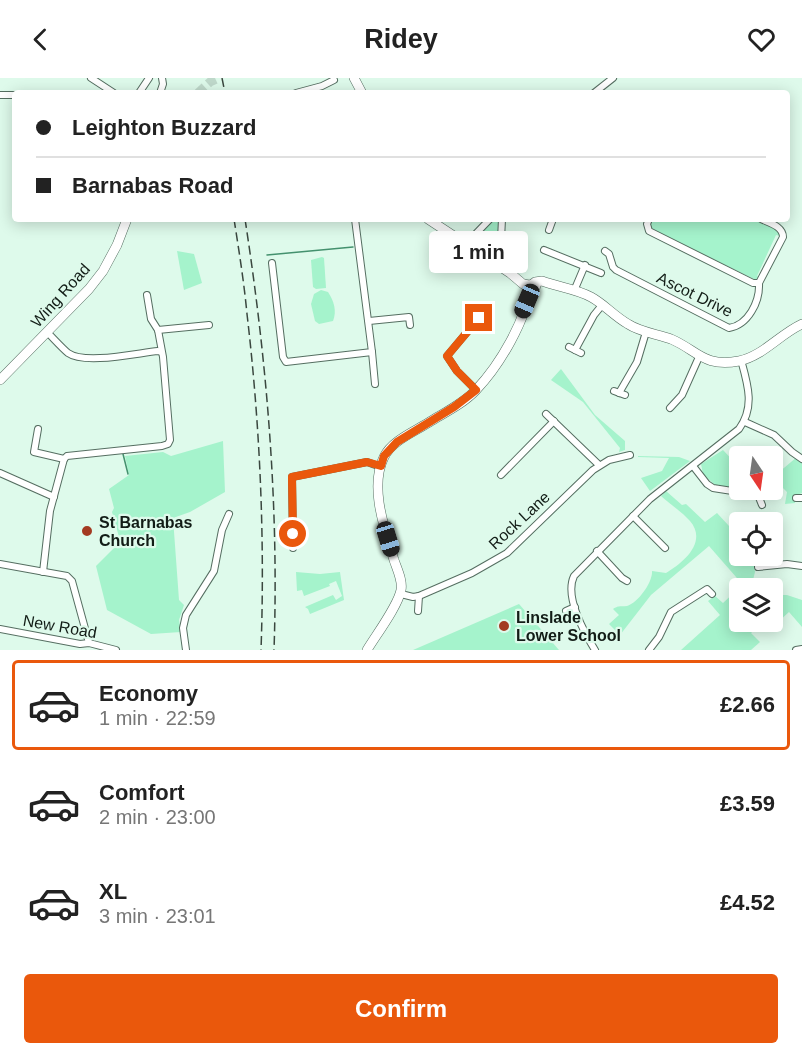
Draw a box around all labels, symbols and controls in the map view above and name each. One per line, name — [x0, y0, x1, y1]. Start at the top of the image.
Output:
icon: back — [24, 23, 57, 56]
icon: heart — [745, 23, 778, 56]
text: Ridey — [364, 24, 438, 54]
text: Leighton Buzzard — [72, 115, 257, 140]
text: Barnabas Road — [72, 173, 233, 198]
callout: 1 min — [430, 231, 528, 273]
text: 1 min — [452, 241, 505, 263]
street label: Wing Road — [28, 260, 93, 330]
street label: Ascot Drive — [654, 269, 735, 320]
car — [512, 281, 542, 321]
route end — [465, 304, 492, 331]
north arrow — [729, 446, 783, 500]
map controls — [729, 446, 783, 632]
street label: Rock Lane — [486, 488, 553, 553]
button: locate — [729, 512, 783, 566]
place label: St Barnabas Church — [99, 514, 192, 549]
car — [374, 519, 402, 559]
route start — [279, 520, 306, 547]
marker: St Barnabas Church — [80, 524, 94, 538]
button: layers — [729, 578, 783, 632]
place label: Linslade Lower School — [516, 609, 621, 644]
street label: New Road — [22, 612, 98, 641]
marker: Linslade Lower School — [497, 619, 511, 633]
icon: car — [27, 678, 81, 732]
text: Economy — [99, 681, 198, 706]
text: £2.66 — [720, 692, 775, 717]
text: 1 min · 22:59 — [99, 707, 216, 729]
icon: car — [27, 777, 81, 831]
text: Comfort — [99, 780, 185, 805]
text: £3.59 — [720, 791, 775, 816]
text: 2 min · 23:00 — [99, 806, 216, 828]
icon: car — [27, 876, 81, 930]
text: XL — [99, 879, 127, 904]
text: £4.52 — [720, 890, 775, 915]
text: 3 min · 23:01 — [99, 905, 216, 927]
button: Confirm — [24, 974, 778, 1043]

